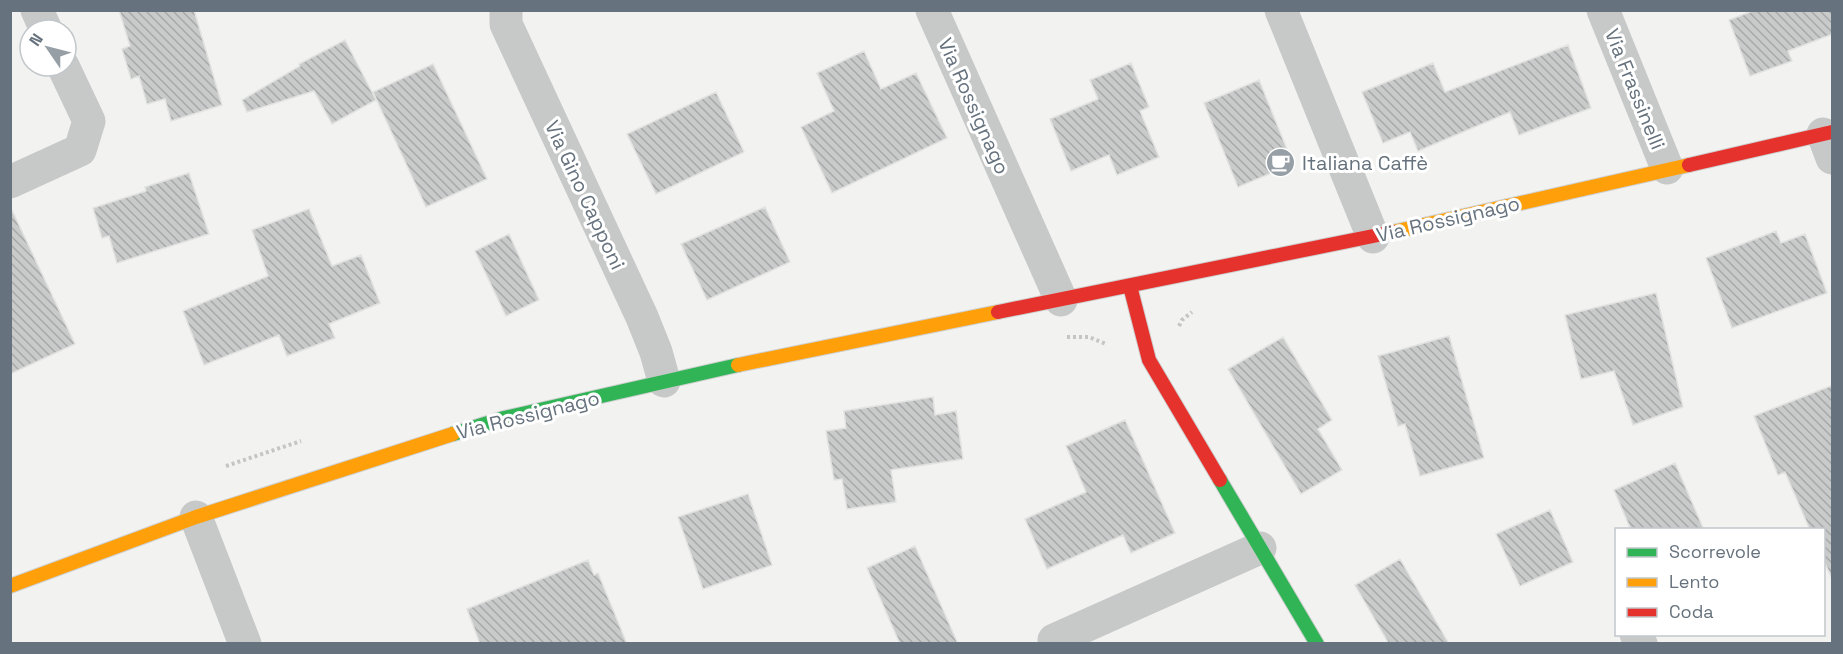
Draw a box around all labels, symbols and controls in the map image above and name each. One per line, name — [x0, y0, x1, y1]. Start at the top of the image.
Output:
north arrow — [18, 18, 78, 78]
street label: Via Frassinelli — [1599, 25, 1671, 153]
text: N — [24, 29, 48, 50]
street label: Via Rossignago — [932, 34, 1016, 178]
street label: Via Gino Capponi — [539, 116, 631, 274]
cafe icon: Italiana Caffè — [1265, 147, 1297, 179]
place label: Italiana Caffè — [1302, 150, 1428, 176]
street label: Via Rossignago — [1374, 190, 1522, 248]
street label: Via Rossignago — [454, 385, 602, 445]
legend — [1615, 528, 1825, 636]
text: Scorrevole — [1669, 540, 1761, 563]
text: Lento — [1669, 570, 1719, 593]
text: Coda — [1669, 600, 1714, 623]

